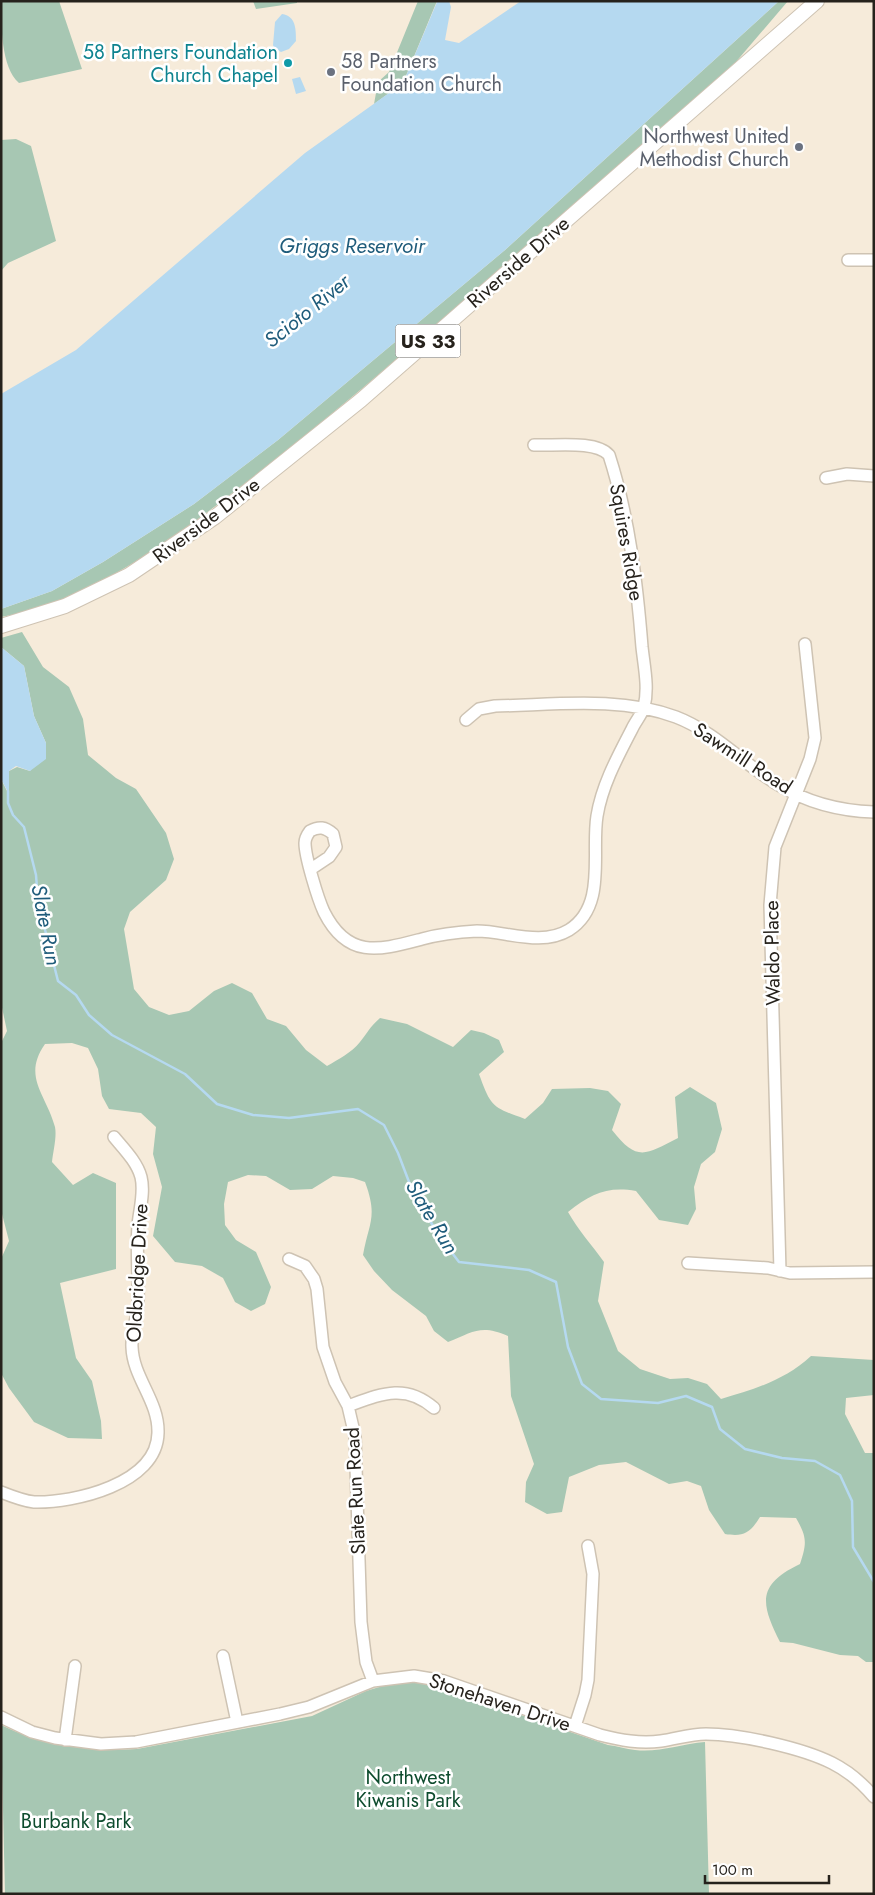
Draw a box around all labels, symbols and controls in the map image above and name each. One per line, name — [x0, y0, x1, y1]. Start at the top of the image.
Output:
place label: 58 Partners Foundation Church Chapel — [83, 38, 278, 90]
place label: 58 Partners Foundation Church — [341, 47, 502, 99]
marker: 58 Partners Foundation Church Chapel — [282, 57, 294, 69]
marker: 58 Partners Foundation Church — [325, 66, 337, 78]
place label: Northwest United Methodist Church — [640, 122, 789, 174]
marker: Northwest United Methodist Church — [793, 141, 805, 153]
street label: Riverside Drive — [461, 210, 576, 315]
water label: Griggs Reservoir — [279, 231, 426, 261]
water label: Scioto River — [258, 266, 357, 355]
road number: US 33 — [396, 324, 460, 358]
street label: Riverside Drive — [147, 470, 266, 570]
street label: Squires Ridge — [602, 481, 651, 603]
street label: Sawmill Road — [687, 715, 798, 801]
water label: Slate Run — [23, 882, 69, 968]
street label: Waldo Place — [757, 900, 788, 1006]
water label: Slate Run — [398, 1174, 466, 1260]
street label: Oldbridge Drive — [119, 1203, 156, 1343]
street label: Slate Run Road — [338, 1426, 373, 1555]
street label: Stonehaven Drive — [425, 1666, 574, 1739]
park label: Northwest Kiwanis Park — [355, 1763, 461, 1815]
park label: Burbank Park — [21, 1807, 131, 1836]
scale bar — [705, 1852, 829, 1884]
text: 100 m — [712, 1859, 753, 1881]

